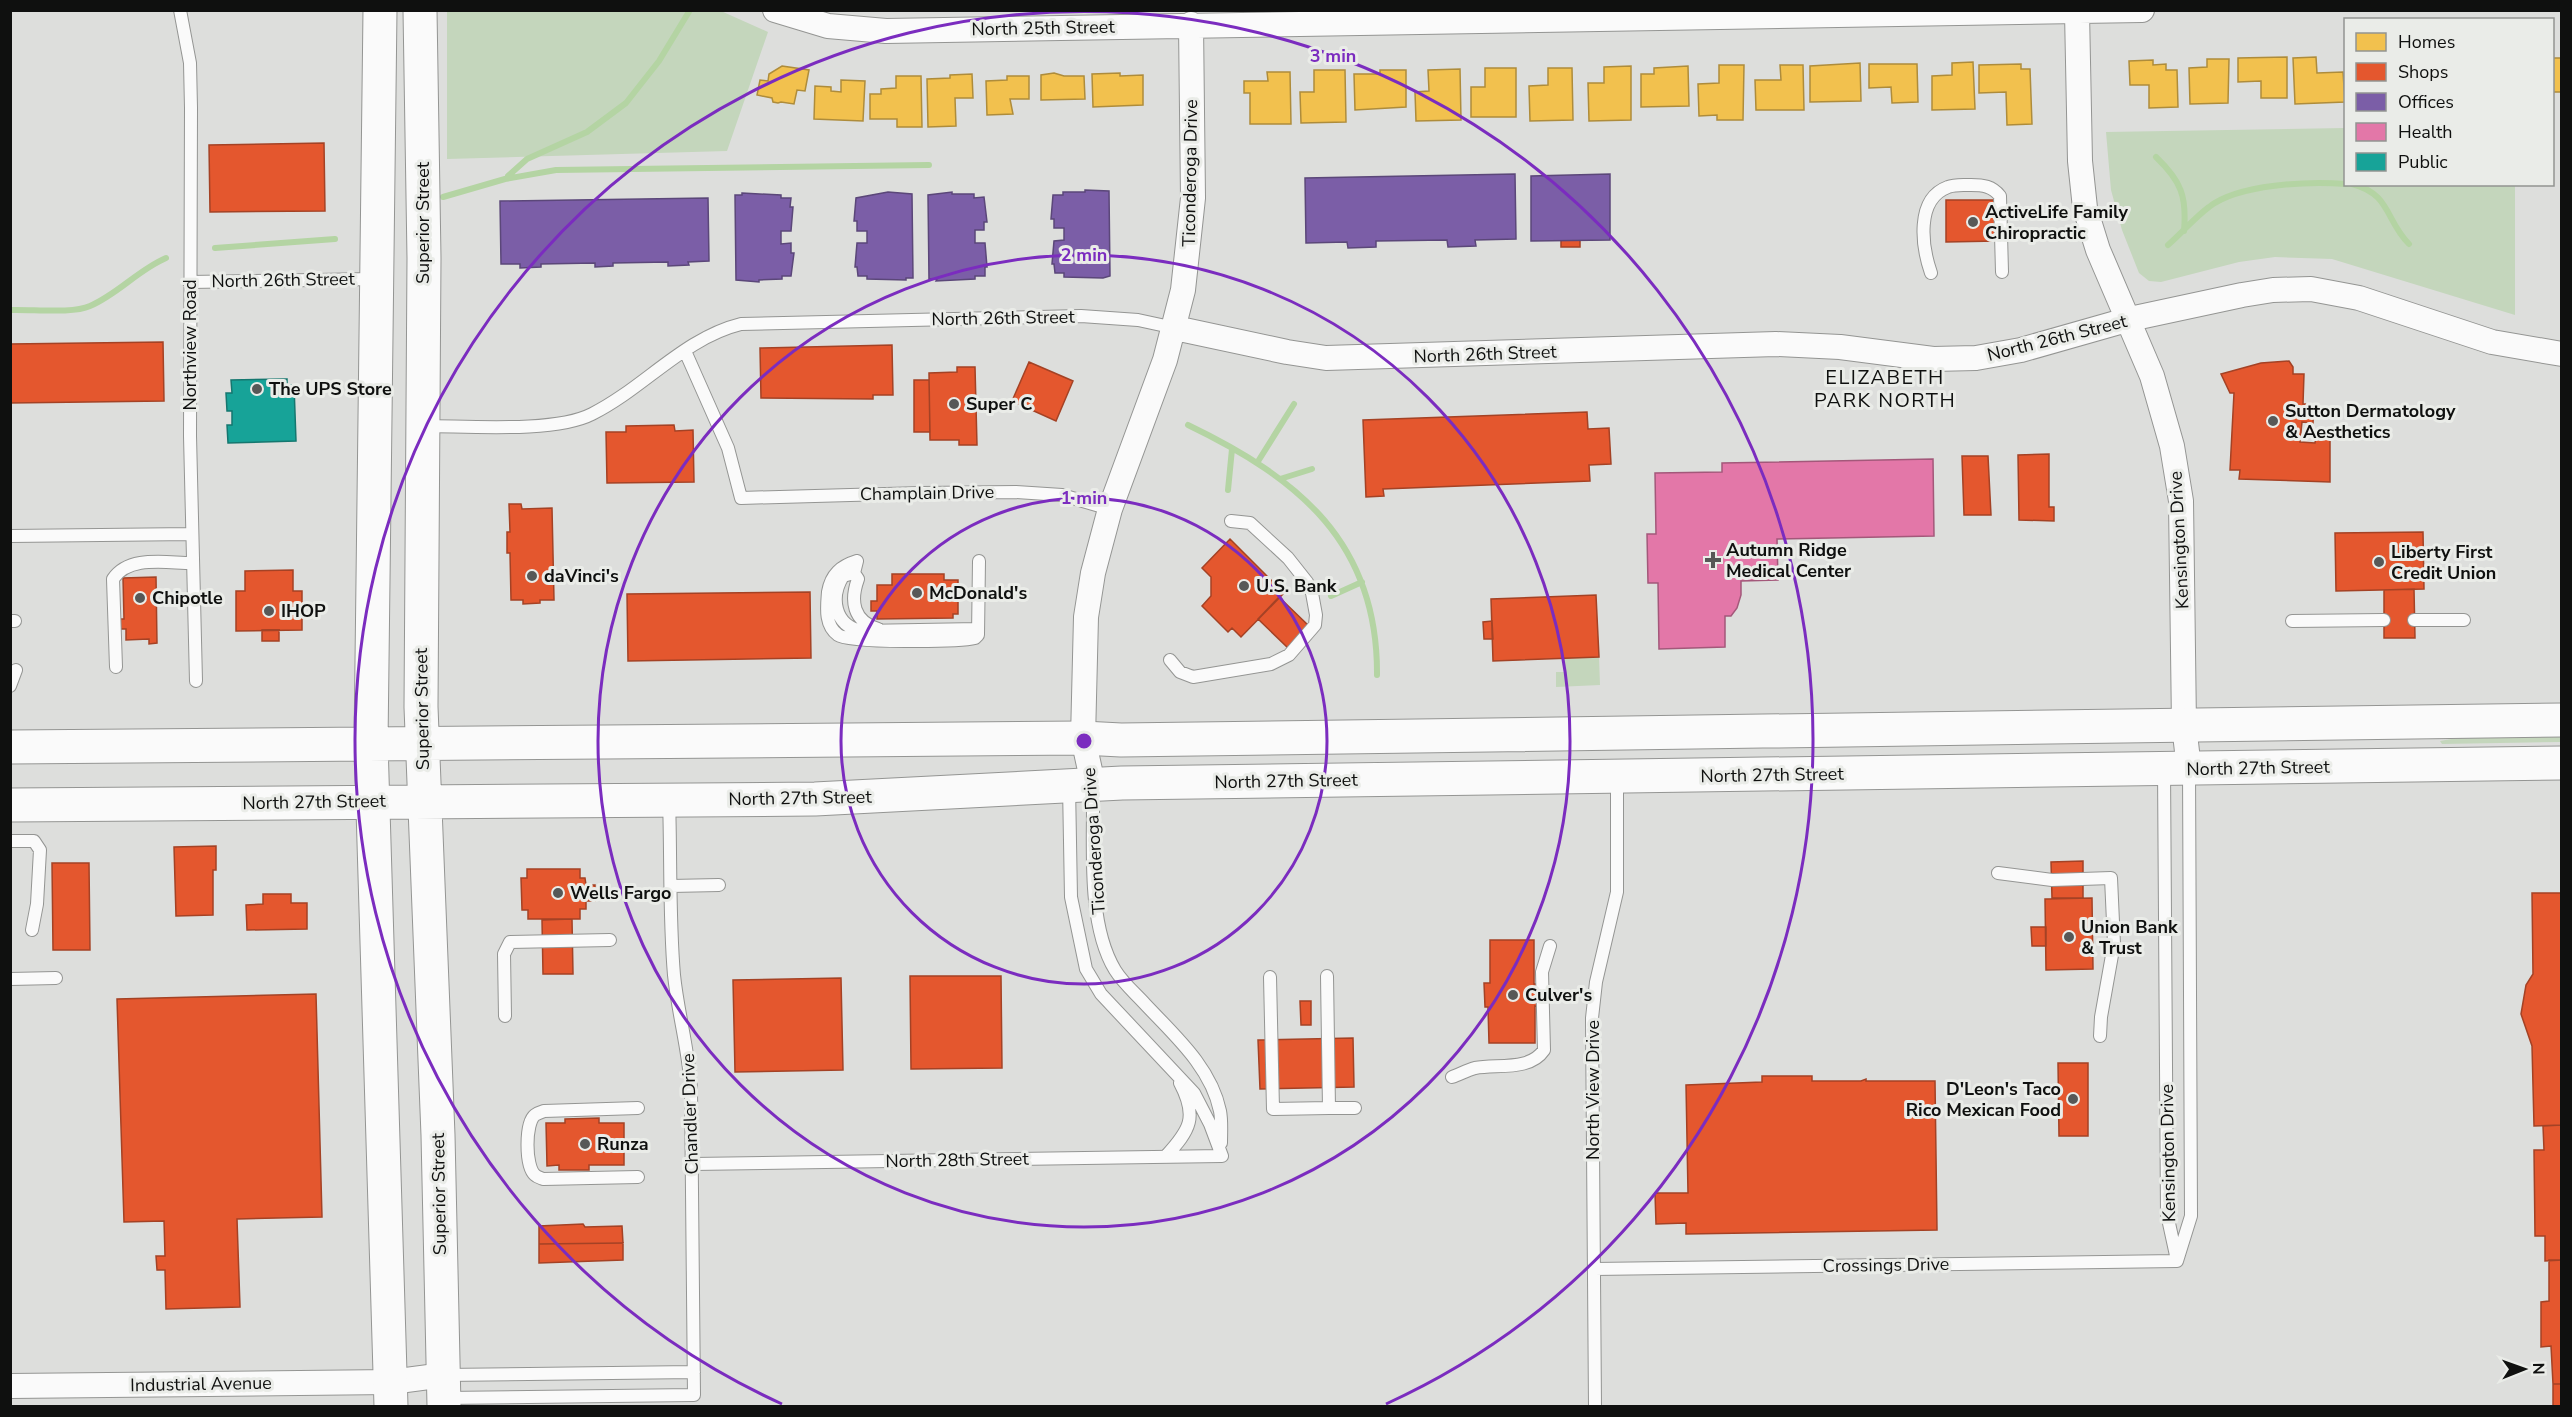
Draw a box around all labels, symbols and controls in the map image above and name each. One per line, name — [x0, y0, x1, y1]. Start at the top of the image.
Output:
street label: North 25th Street — [971, 15, 1116, 41]
legend — [2344, 18, 2554, 186]
text: Homes — [2398, 30, 2455, 54]
text: 3 min — [1310, 44, 1356, 68]
text: Shops — [2398, 60, 2448, 84]
text: Offices — [2398, 90, 2454, 114]
street label: Ticonderoga Drive — [1177, 99, 1203, 247]
text: Health — [2398, 120, 2453, 144]
text: Public — [2398, 150, 2448, 174]
street label: Superior Street — [411, 161, 435, 284]
place label: ActiveLife Family Chiropractic — [1985, 200, 2129, 245]
marker: ActiveLife Family Chiropractic — [1966, 215, 1980, 229]
text: 2 min — [1061, 243, 1107, 267]
street label: North 26th Street — [211, 267, 356, 293]
street label: Northview Road — [178, 279, 202, 411]
street label: North 26th Street — [931, 305, 1076, 331]
street label: North 26th Street — [1985, 309, 2130, 367]
street label: North 26th Street — [1413, 339, 1558, 368]
district label: ELIZABETH PARK NORTH — [1814, 364, 1956, 414]
place label: The UPS Store — [269, 377, 392, 401]
marker: The UPS Store — [250, 382, 264, 396]
place label: Super C — [966, 392, 1032, 416]
marker: Super C — [947, 397, 961, 411]
place label: Sutton Dermatology & Aesthetics — [2285, 399, 2456, 444]
marker: Sutton Dermatology & Aesthetics — [2266, 414, 2280, 428]
street label: Kensington Drive — [2163, 470, 2195, 610]
street label: Champlain Drive — [860, 480, 994, 506]
text: 1 min — [1061, 486, 1107, 510]
place label: Autumn Ridge Medical Center — [1726, 538, 1851, 583]
place label: Liberty First Credit Union — [2391, 540, 2496, 585]
marker: Autumn Ridge Medical Center — [1704, 551, 1722, 569]
marker: Liberty First Credit Union — [2372, 555, 2386, 569]
place label: daVinci's — [544, 564, 619, 588]
marker: daVinci's — [525, 569, 539, 583]
place label: U.S. Bank — [1256, 574, 1337, 598]
marker: U.S. Bank — [1237, 579, 1251, 593]
place label: McDonald's — [929, 581, 1027, 605]
place label: Chipotle — [152, 586, 223, 610]
marker: McDonald's — [910, 586, 924, 600]
marker: Chipotle — [133, 591, 147, 605]
place label: IHOP — [281, 599, 326, 623]
marker: IHOP — [262, 604, 276, 618]
street label: Superior Street — [409, 647, 435, 770]
centre of rings — [1074, 731, 1094, 751]
street label: North 27th Street — [2186, 755, 2331, 781]
street label: North 27th Street — [1700, 762, 1845, 788]
street label: Ticonderoga Drive — [1077, 767, 1111, 915]
street label: North 27th Street — [1214, 768, 1359, 794]
street label: North 27th Street — [728, 785, 873, 811]
street label: North 27th Street — [242, 789, 387, 815]
place label: Wells Fargo — [570, 881, 671, 905]
marker: Wells Fargo — [551, 886, 565, 900]
place label: Union Bank & Trust — [2081, 915, 2178, 960]
marker: Union Bank & Trust — [2062, 930, 2076, 944]
place label: Culver's — [1525, 983, 1592, 1007]
marker: Culver's — [1506, 988, 1520, 1002]
street label: North View Drive — [1581, 1020, 1605, 1160]
street label: Chandler Drive — [676, 1053, 704, 1175]
place label: D'Leon's Taco Rico Mexican Food — [1906, 1077, 2061, 1122]
street label: Kensington Drive — [2155, 1084, 2181, 1222]
marker: D'Leon's Taco Rico Mexican Food — [2066, 1092, 2080, 1106]
street label: Superior Street — [426, 1132, 452, 1255]
place label: Runza — [597, 1132, 649, 1156]
marker: Runza — [578, 1137, 592, 1151]
street label: North 28th Street — [885, 1147, 1030, 1173]
street label: Crossings Drive — [1822, 1252, 1950, 1278]
north arrow — [2494, 1339, 2554, 1399]
text: N — [2527, 1363, 2549, 1375]
street label: Industrial Avenue — [130, 1371, 272, 1397]

